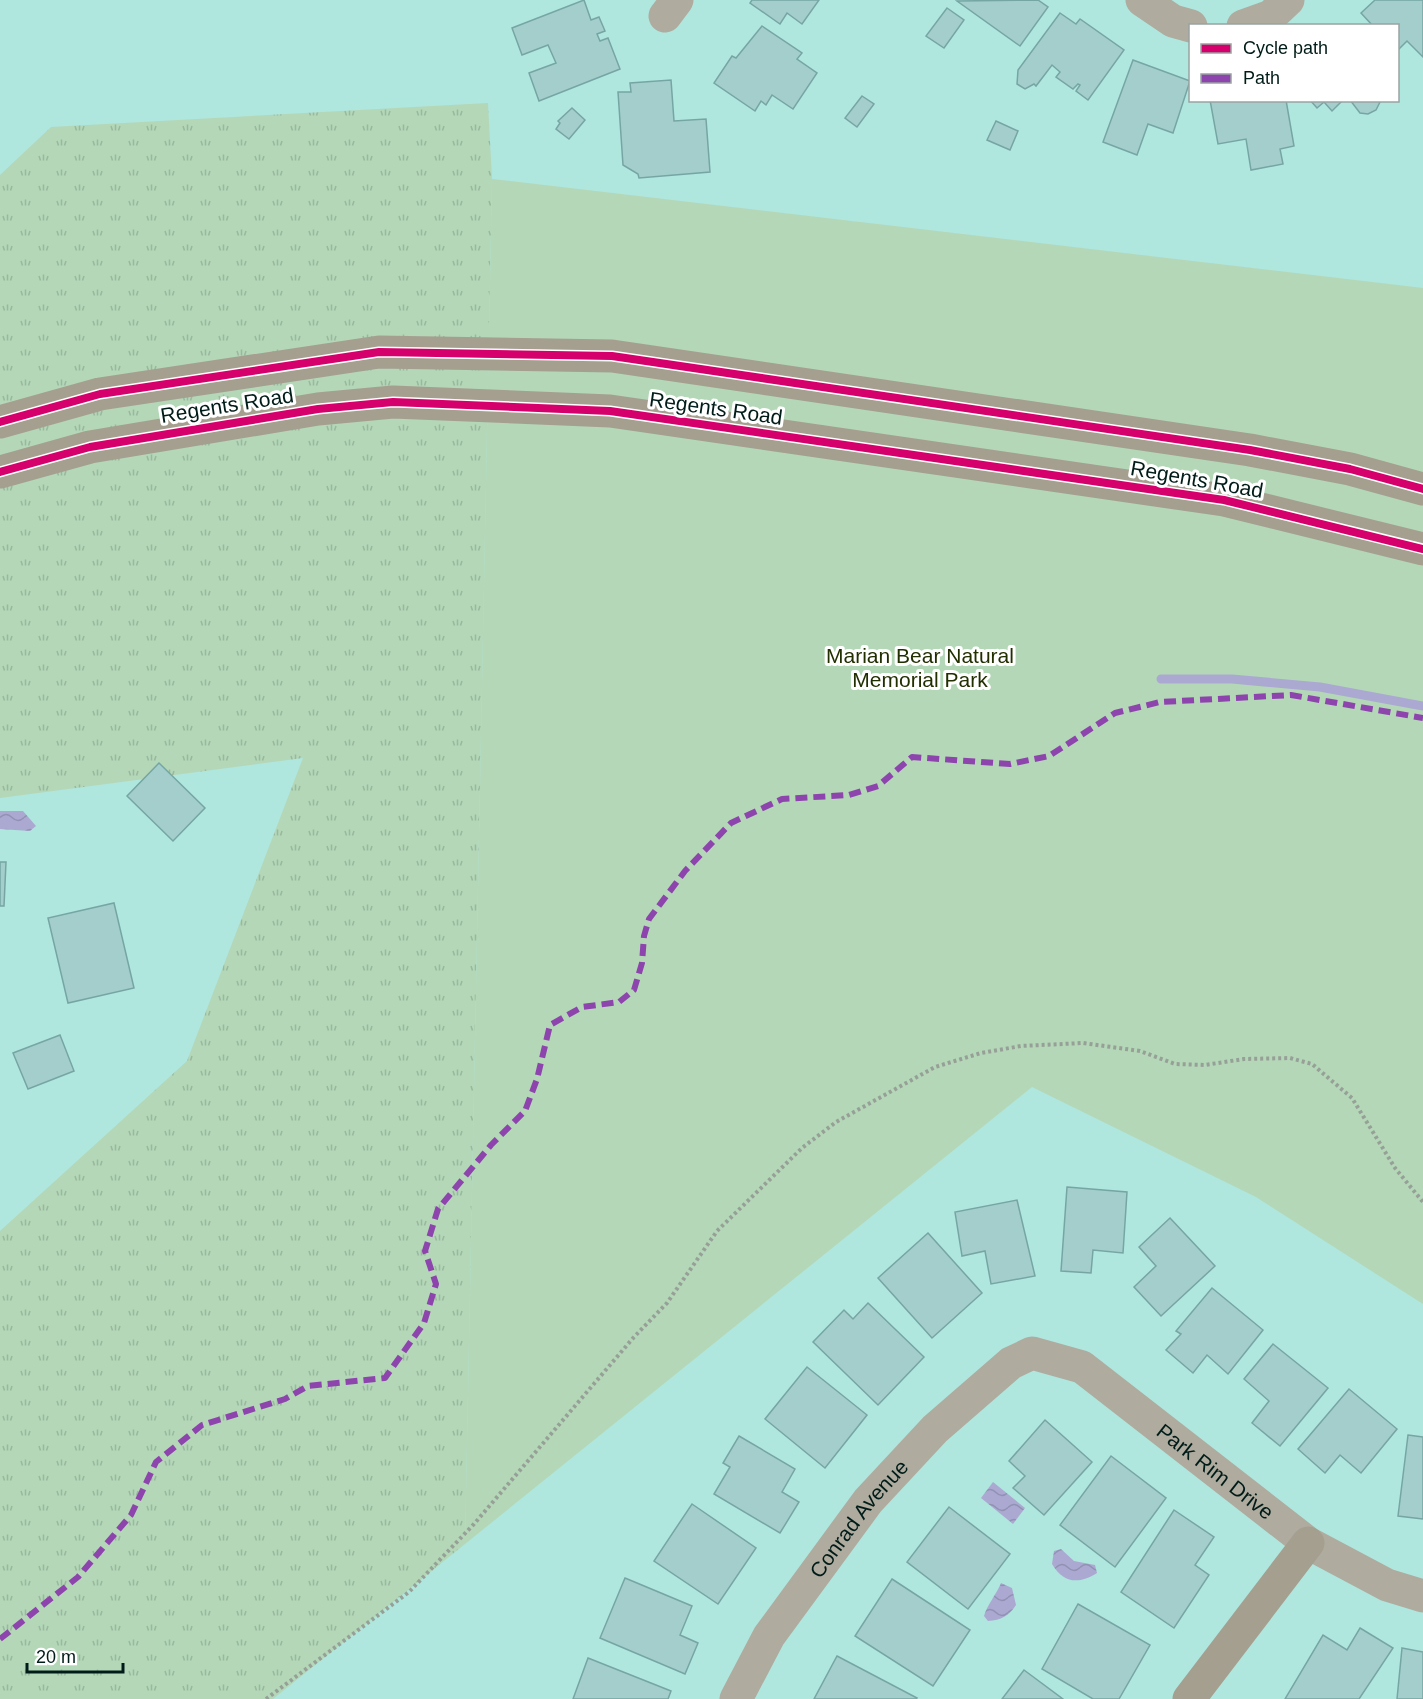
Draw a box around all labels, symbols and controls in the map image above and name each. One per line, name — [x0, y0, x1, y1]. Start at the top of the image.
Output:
legend — [1189, 24, 1399, 102]
text: Cycle path — [1243, 38, 1328, 58]
text: Path — [1243, 68, 1280, 88]
street label: Regents Road — [159, 383, 295, 427]
street label: Regents Road — [648, 387, 784, 429]
street label: Regents Road — [1129, 456, 1265, 502]
park label: Marian Bear Natural Memorial Park — [826, 644, 1014, 691]
street label: Park Rim Drive — [1153, 1419, 1278, 1523]
street label: Conrad Avenue — [804, 1455, 912, 1582]
scale bar — [27, 1636, 123, 1674]
text: 20 m — [36, 1647, 76, 1667]

